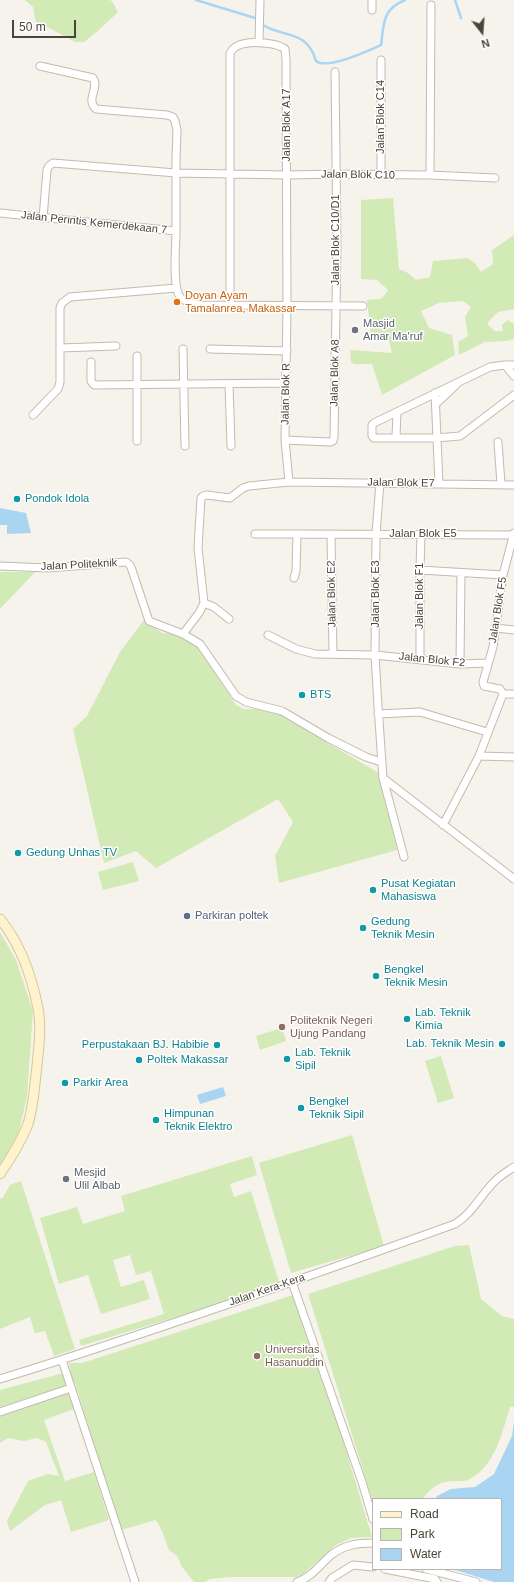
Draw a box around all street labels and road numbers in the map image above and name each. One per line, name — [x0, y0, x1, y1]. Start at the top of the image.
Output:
street label: Jalan Blok C14 — [374, 80, 388, 154]
street label: Jalan Blok A17 — [280, 88, 294, 162]
street label: Jalan Blok C10 — [321, 168, 395, 182]
street label: Jalan Blok C10/D1 — [329, 194, 343, 286]
street label: Jalan Perintis Kemerdekaan 7 — [20, 209, 168, 237]
street label: Jalan Blok A8 — [328, 339, 342, 407]
street label: Jalan Blok R — [279, 363, 293, 425]
street label: Jalan Blok E7 — [367, 476, 435, 490]
street label: Jalan Blok E5 — [389, 527, 457, 541]
street label: Jalan Politeknik — [40, 556, 118, 574]
street label: Jalan Blok E2 — [325, 560, 339, 628]
street label: Jalan Blok E3 — [369, 560, 383, 628]
street label: Jalan Blok F1 — [413, 563, 427, 629]
street label: Jalan Blok F5 — [486, 576, 510, 644]
street label: Jalan Blok F2 — [398, 650, 466, 670]
street label: Jalan Kera-Kera — [227, 1271, 307, 1309]

